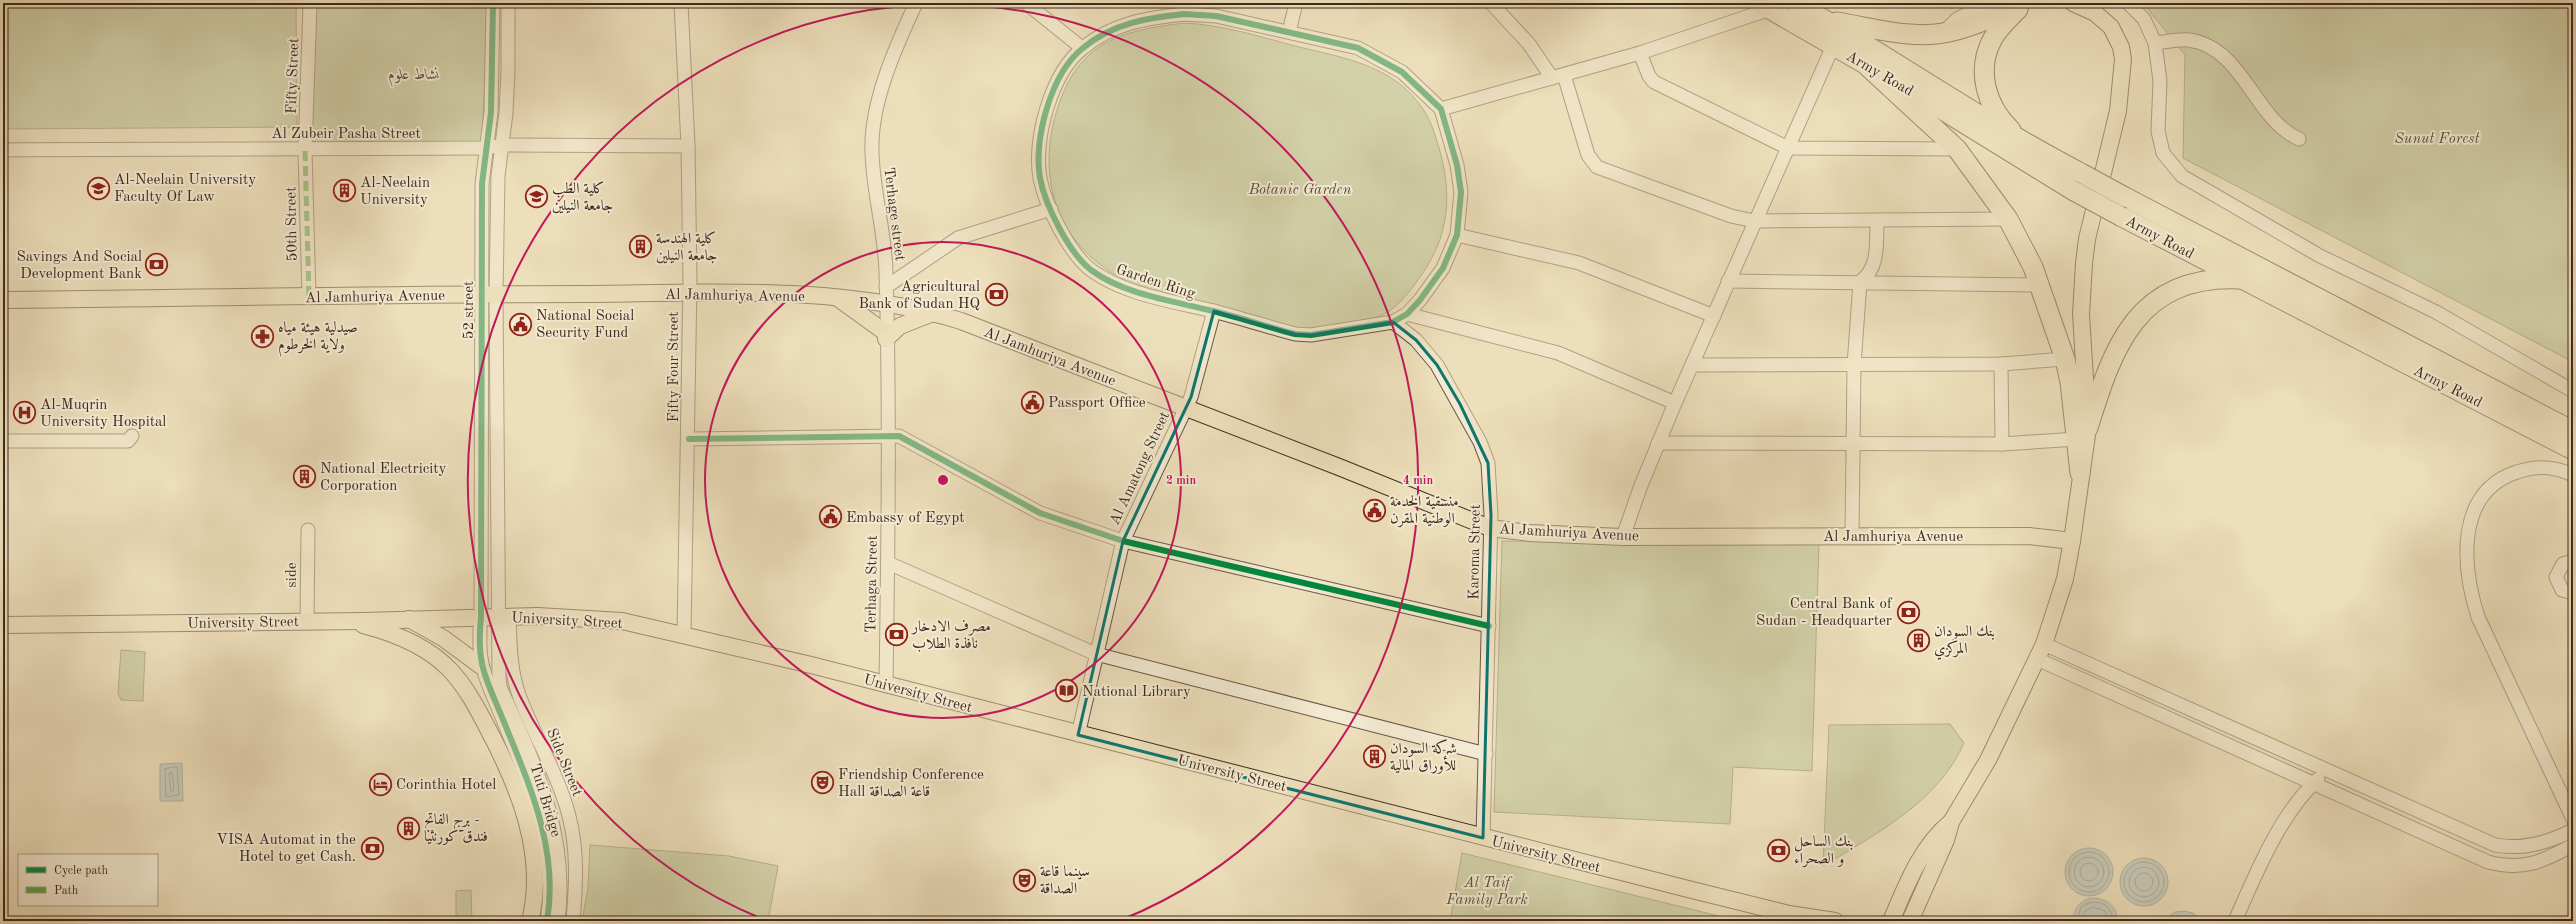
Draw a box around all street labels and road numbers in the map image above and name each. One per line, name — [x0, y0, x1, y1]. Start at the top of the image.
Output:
street label: Fifty Street — [285, 38, 302, 114]
street label: Army Road — [1843, 49, 1916, 100]
street label: Al Zubeir Pasha Street — [271, 127, 421, 142]
street label: Terhage street — [880, 166, 907, 262]
street label: 50th Street — [284, 186, 301, 261]
street label: Army Road — [2123, 214, 2196, 263]
street label: Garden Ring — [1114, 263, 1197, 302]
street label: 52 street — [462, 281, 477, 339]
street label: Al Jamhuriya Avenue — [665, 288, 805, 305]
street label: Al Jamhuriya Avenue — [305, 289, 445, 306]
street label: Fifty Four Street — [667, 311, 682, 423]
street label: Al Jamhuriya Avenue — [981, 325, 1118, 390]
street label: Army Road — [2410, 364, 2484, 411]
street label: Al Amatong Street — [1107, 410, 1173, 528]
street label: Karoma Street — [1467, 504, 1484, 600]
street label: Al Jamhuriya Avenue — [1499, 522, 1639, 545]
street label: Al Jamhuriya Avenue — [1823, 530, 1963, 545]
street label: Terhaga Street — [864, 535, 881, 633]
street label: side — [285, 562, 300, 588]
street label: University Street — [511, 611, 623, 632]
street label: University Street — [187, 615, 299, 632]
street label: University Street — [862, 673, 974, 716]
street label: Side Street — [543, 726, 584, 799]
street label: University Street — [1176, 754, 1288, 795]
street label: Tuti Bridge — [526, 762, 563, 839]
street label: University Street — [1490, 835, 1602, 876]

